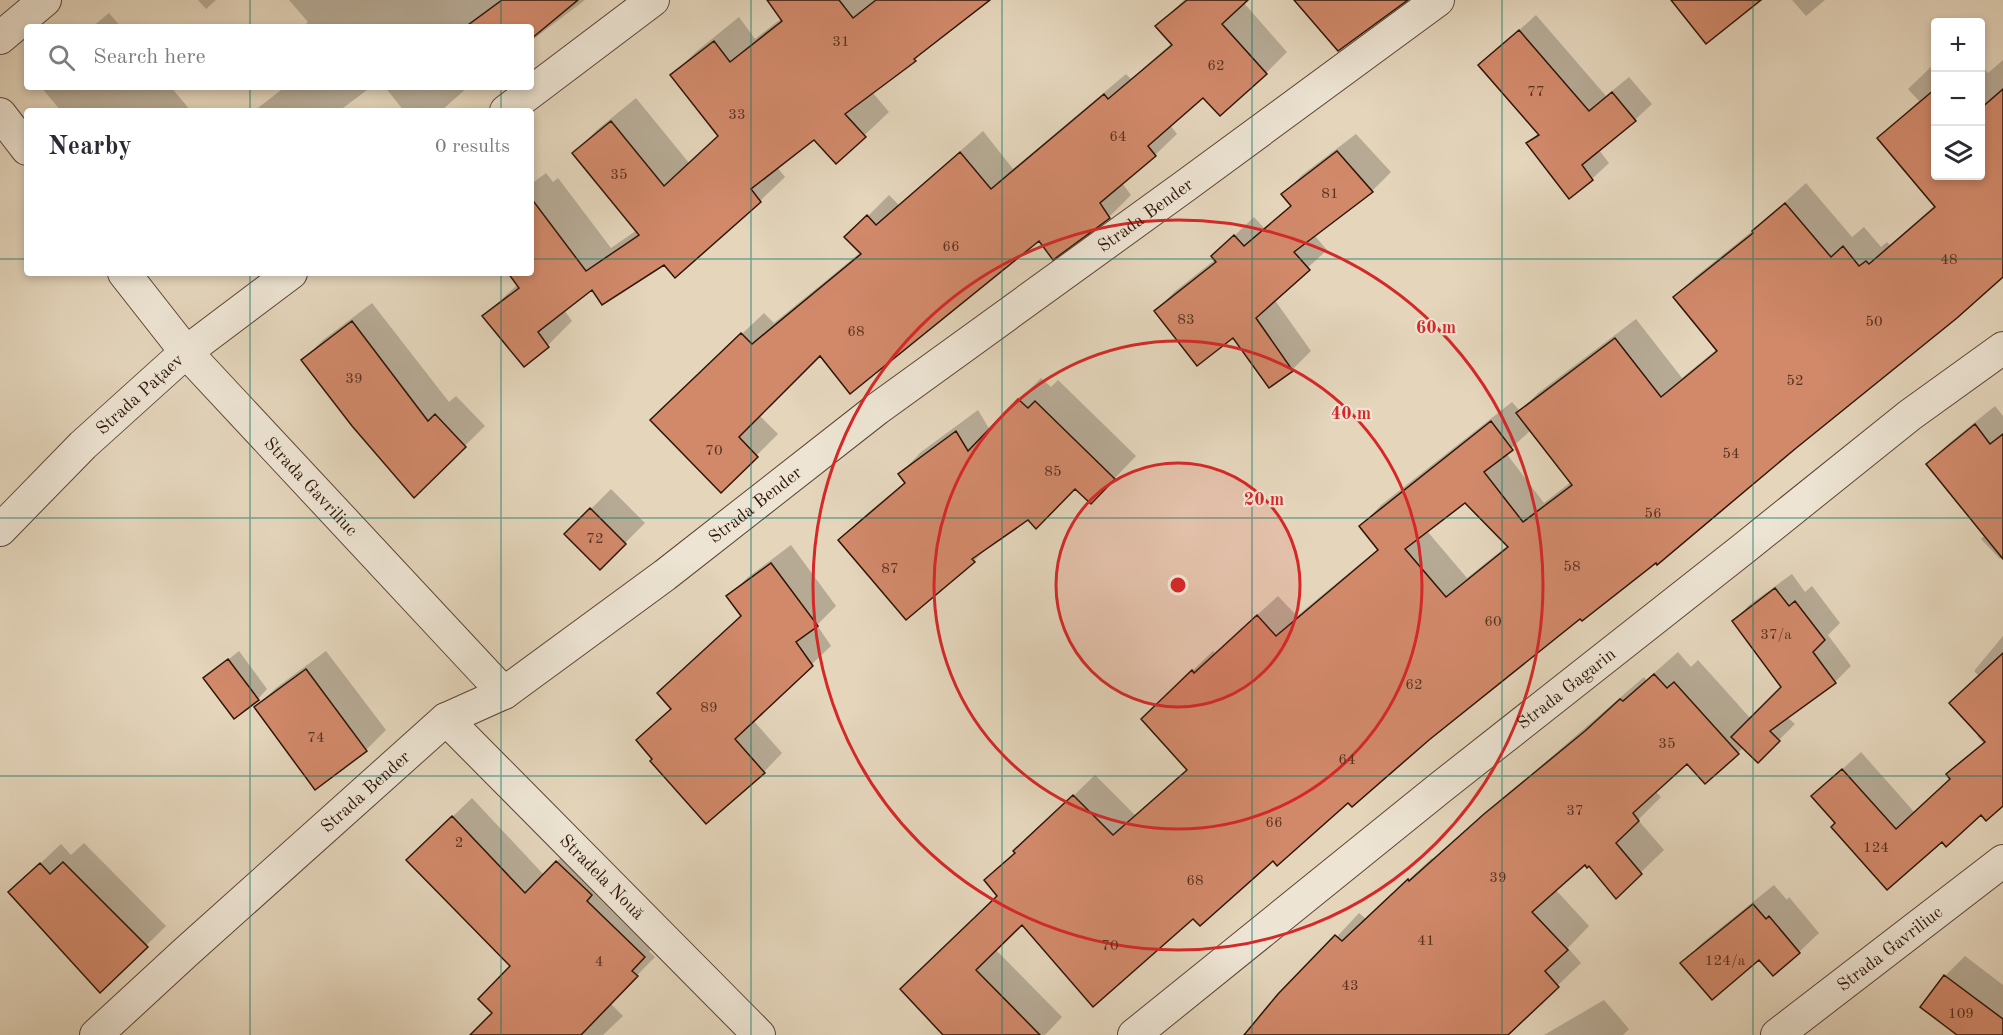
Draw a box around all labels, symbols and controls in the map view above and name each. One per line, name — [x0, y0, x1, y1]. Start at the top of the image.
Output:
map controls — [1931, 18, 1985, 180]
button: + — [1931, 18, 1985, 72]
search box — [24, 24, 534, 90]
house number: 31 — [832, 35, 850, 50]
icon: search — [45, 41, 78, 74]
text: Search here — [93, 46, 206, 68]
house number: 62 — [1207, 59, 1225, 74]
button: − — [1931, 72, 1985, 126]
house number: 77 — [1527, 85, 1545, 100]
house number: 33 — [728, 108, 746, 123]
button: layers — [1931, 126, 1985, 180]
house number: 64 — [1109, 130, 1127, 145]
text: Nearby — [48, 134, 132, 160]
text: 0 results — [435, 137, 510, 157]
house number: 35 — [610, 168, 628, 183]
street label: Strada Bender — [1095, 175, 1197, 256]
house number: 81 — [1321, 187, 1339, 202]
house number: 66 — [942, 240, 960, 255]
house number: 48 — [1940, 253, 1958, 268]
house number: 83 — [1177, 313, 1195, 328]
house number: 50 — [1865, 315, 1883, 330]
text: 60 m — [1416, 319, 1456, 337]
house number: 68 — [847, 325, 865, 340]
street label: Strada Pațaev — [93, 351, 188, 438]
house number: 39 — [345, 372, 363, 387]
house number: 52 — [1786, 374, 1804, 389]
text: 40 m — [1331, 405, 1371, 423]
street label: Strada Gavriliuc — [260, 434, 361, 540]
house number: 70 — [705, 444, 723, 459]
house number: 54 — [1722, 447, 1740, 462]
street label: Strada Bender — [706, 463, 806, 547]
house number: 85 — [1044, 465, 1062, 480]
text: 20 m — [1244, 491, 1284, 509]
house number: 56 — [1644, 507, 1662, 522]
house number: 72 — [586, 532, 604, 547]
house number: 58 — [1563, 560, 1581, 575]
house number: 87 — [881, 562, 899, 577]
centre of rings — [1168, 575, 1188, 595]
house number: 60 — [1484, 615, 1502, 630]
house number: 37/a — [1760, 628, 1792, 643]
street label: Strada Gagarin — [1514, 645, 1620, 733]
house number: 62 — [1405, 678, 1423, 693]
house number: 89 — [700, 701, 718, 716]
house number: 74 — [307, 731, 325, 746]
house number: 35 — [1658, 737, 1676, 752]
street label: Strada Bender — [318, 747, 414, 836]
house number: 64 — [1338, 753, 1356, 768]
house number: 37 — [1566, 804, 1584, 819]
house number: 66 — [1265, 816, 1283, 831]
street label: Stradela Nouă — [556, 831, 647, 923]
house number: 2 — [455, 836, 463, 851]
house number: 124 — [1863, 841, 1889, 856]
house number: 39 — [1489, 871, 1507, 886]
house number: 68 — [1186, 874, 1204, 889]
street label: Strada Gavriliuc — [1834, 903, 1946, 995]
house number: 41 — [1417, 934, 1435, 949]
house number: 70 — [1101, 939, 1119, 954]
house number: 124/a — [1705, 954, 1746, 969]
house number: 4 — [595, 955, 603, 970]
house number: 43 — [1341, 979, 1359, 994]
house number: 109 — [1948, 1007, 1974, 1022]

